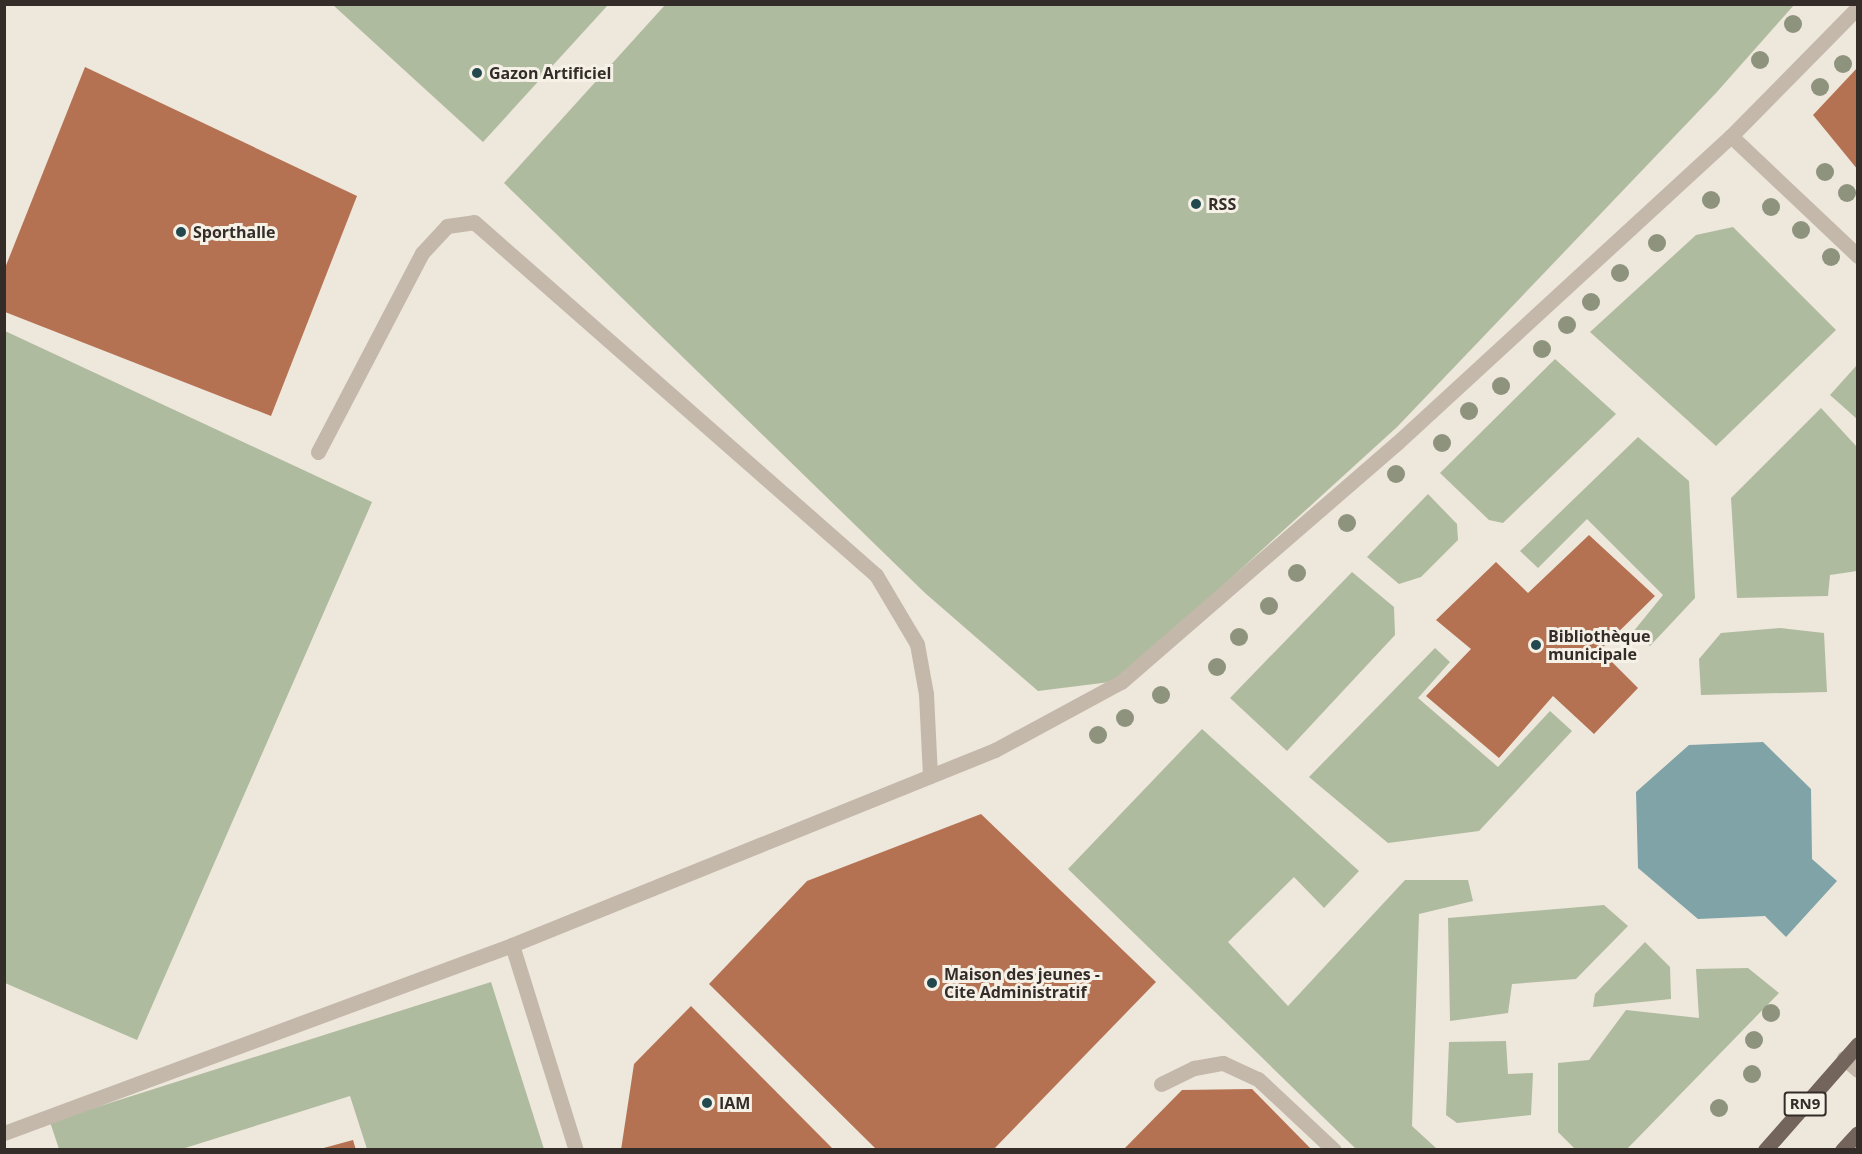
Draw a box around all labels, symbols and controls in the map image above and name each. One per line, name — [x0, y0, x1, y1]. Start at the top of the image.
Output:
place label: Gazon Artificiel — [489, 63, 611, 83]
marker: Gazon Artificiel — [470, 66, 484, 80]
place label: RSS — [1208, 194, 1236, 214]
marker: RSS — [1189, 197, 1203, 211]
place label: Sporthalle — [193, 222, 275, 242]
marker: Sporthalle — [174, 225, 188, 239]
place label: Bibliothèque municipale — [1548, 626, 1650, 664]
marker: Bibliothèque municipale — [1529, 638, 1543, 652]
place label: Maison des jeunes - Cite Administratif — [944, 964, 1100, 1002]
marker: Maison des jeunes - Cite Administratif — [925, 976, 939, 990]
road number: RN9 — [1782, 1092, 1828, 1116]
place label: IAM — [719, 1093, 750, 1113]
marker: IAM — [700, 1096, 714, 1110]

